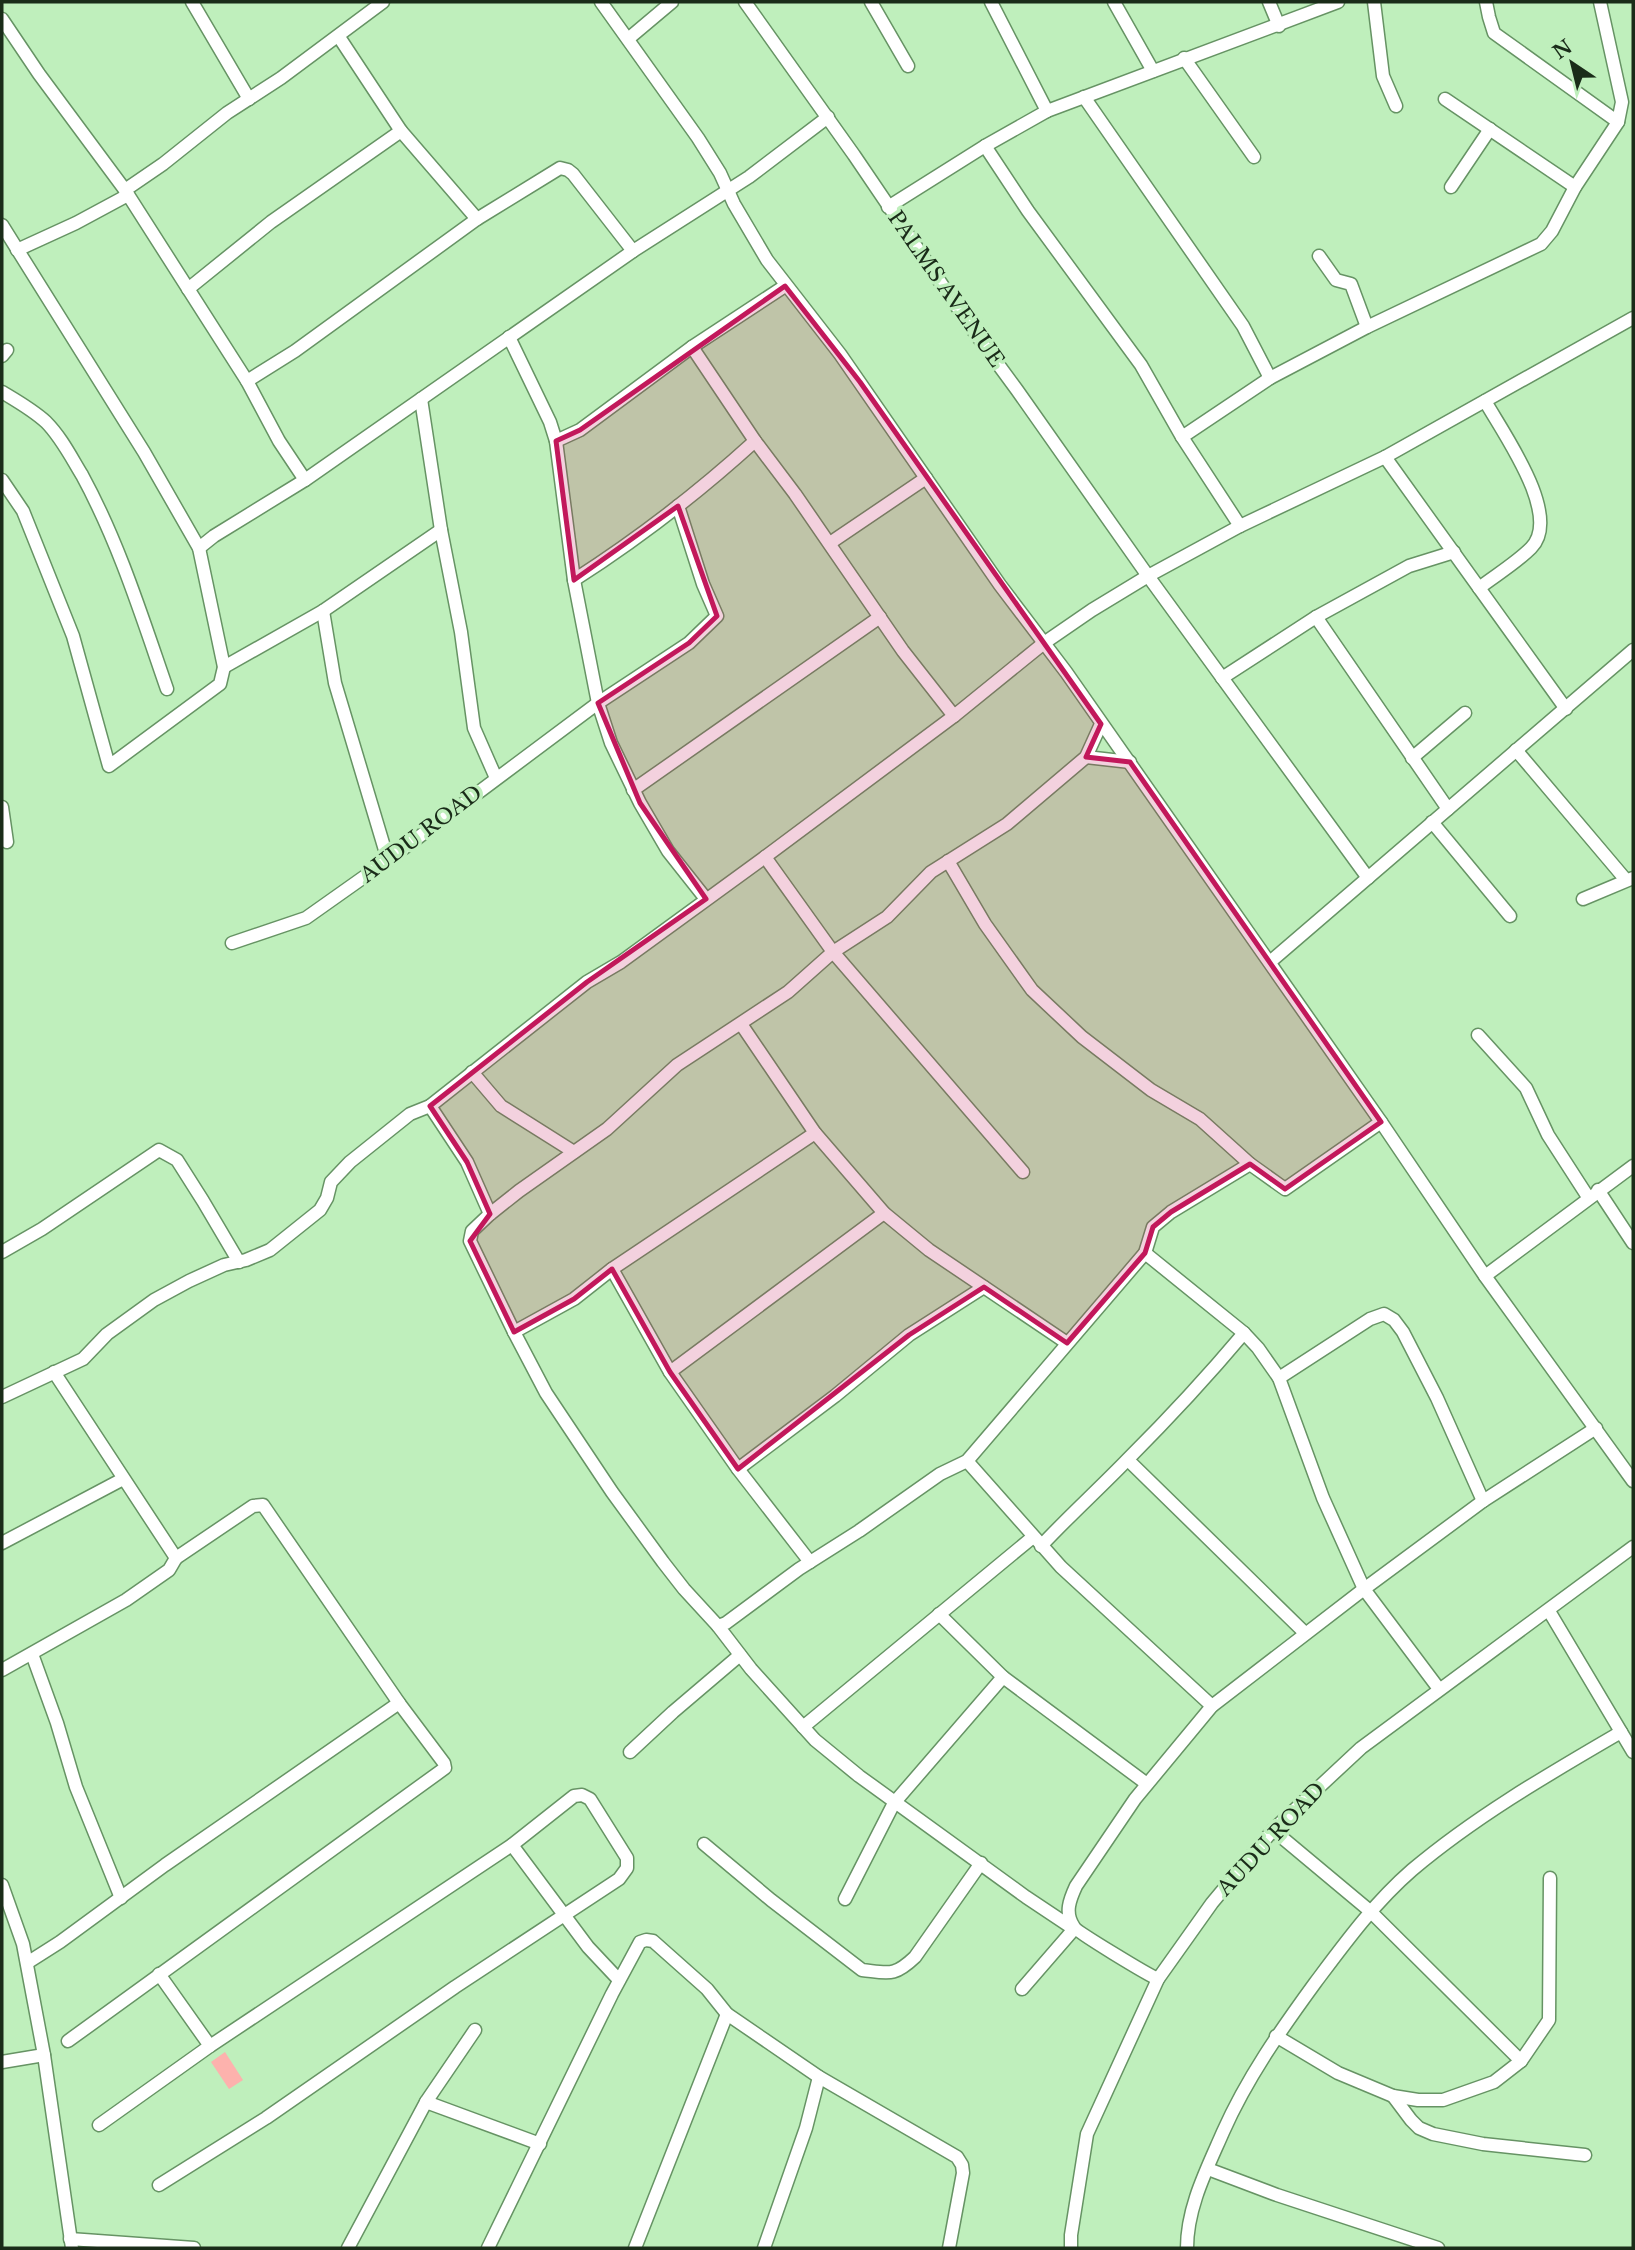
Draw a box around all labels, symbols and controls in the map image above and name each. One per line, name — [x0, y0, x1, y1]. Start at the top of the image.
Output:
north arrow — [1537, 28, 1607, 98]
text: N — [1549, 35, 1577, 64]
street label: PALMS AVENUE — [882, 206, 1010, 372]
street label: AUDU ROAD — [354, 780, 487, 889]
street label: AUDU ROAD — [1211, 1777, 1330, 1902]

